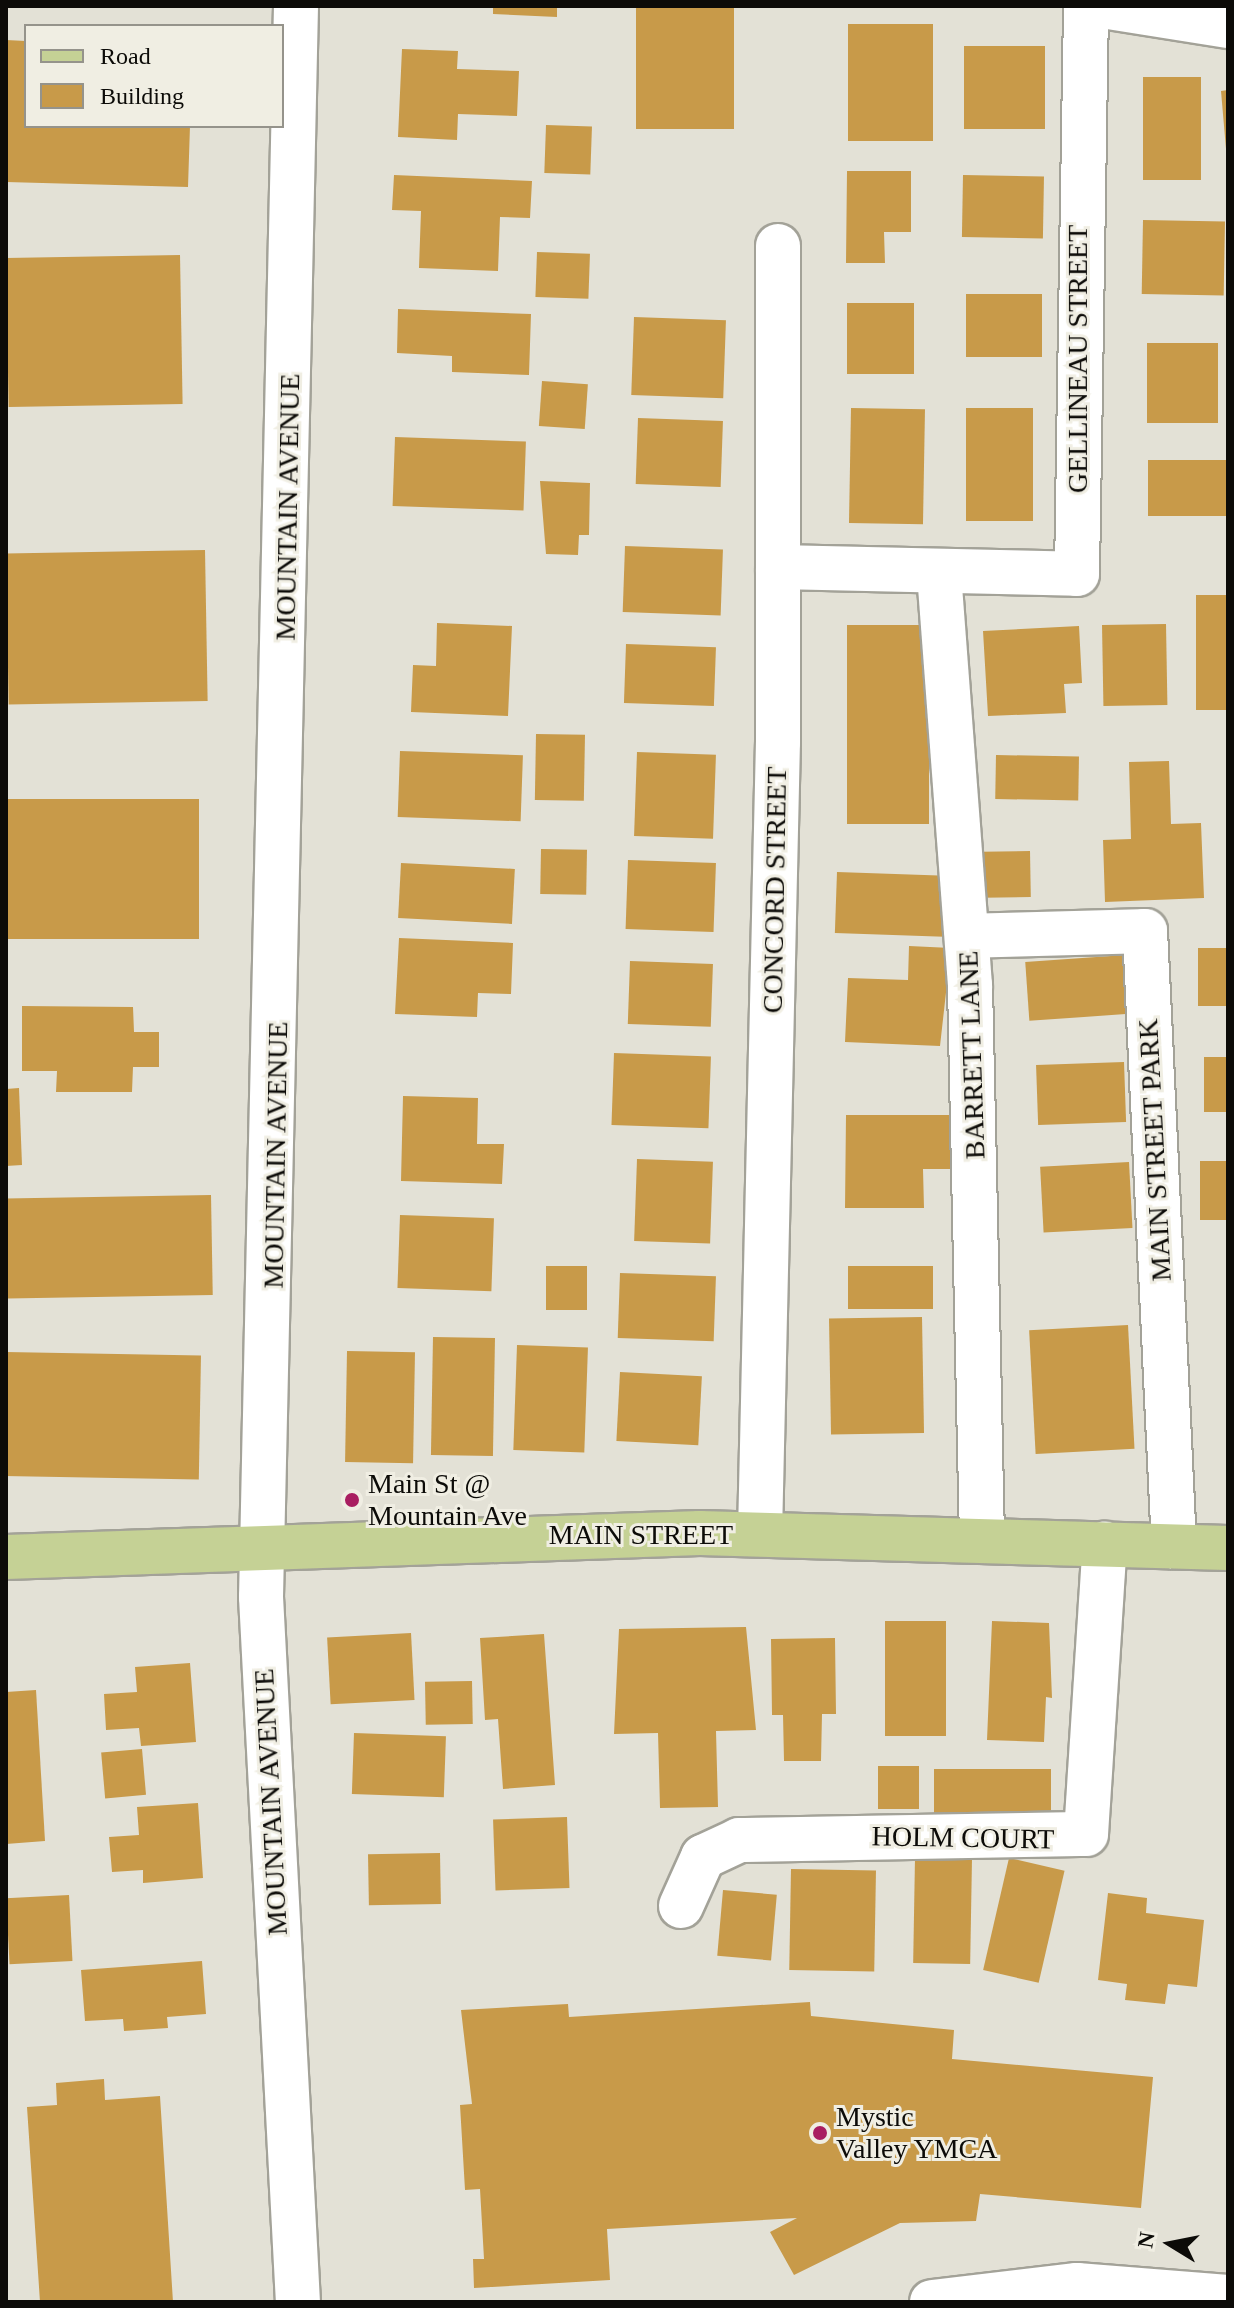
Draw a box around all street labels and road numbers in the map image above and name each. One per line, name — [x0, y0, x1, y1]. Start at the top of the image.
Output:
street label: GELLINEAU STREET — [1061, 225, 1095, 493]
street label: MOUNTAIN AVENUE — [269, 372, 307, 642]
street label: CONCORD STREET — [756, 766, 794, 1014]
street label: BARRETT LANE — [952, 950, 992, 1160]
street label: MAIN STREET PARK — [1131, 1018, 1179, 1282]
street label: MOUNTAIN AVENUE — [257, 1020, 295, 1290]
street label: MAIN STREET — [549, 1518, 733, 1552]
street label: MOUNTAIN AVENUE — [247, 1667, 295, 1937]
street label: HOLM COURT — [871, 1820, 1055, 1856]

